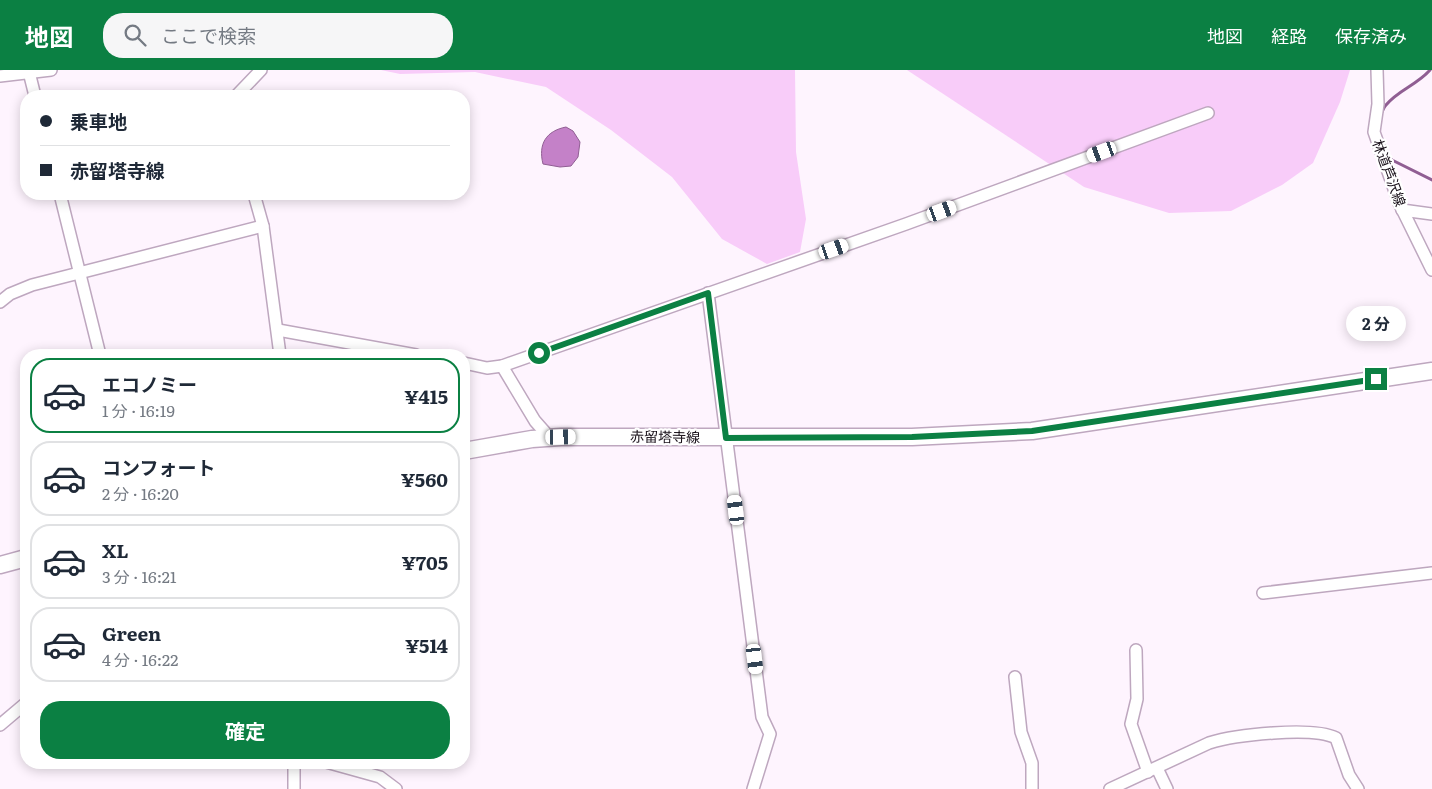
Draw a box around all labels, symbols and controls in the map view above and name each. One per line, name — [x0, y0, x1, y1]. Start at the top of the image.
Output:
search box — [103, 13, 453, 58]
text: 地図 — [25, 18, 73, 53]
icon: search — [121, 21, 149, 49]
text: ここで検索 — [161, 21, 256, 49]
text: 地図 — [1207, 22, 1243, 49]
text: 経路 — [1271, 22, 1307, 49]
text: 保存済み — [1335, 22, 1407, 49]
text: 乗車地 — [70, 107, 127, 135]
street label: 林道芦沢線 — [1369, 136, 1411, 209]
car — [1085, 140, 1118, 164]
text: 赤留塔寺線 — [70, 156, 165, 184]
car — [925, 199, 958, 223]
car — [817, 237, 850, 261]
callout: 2 分 — [1346, 306, 1406, 342]
text: 2 分 — [1362, 311, 1390, 335]
route start — [528, 342, 550, 364]
route end — [1365, 368, 1387, 390]
text: エコノミー — [102, 370, 197, 398]
icon: car — [42, 373, 87, 418]
text: ¥415 — [404, 382, 448, 410]
text: 1 分 · 16:19 — [102, 398, 175, 422]
street label: 赤留塔寺線 — [630, 425, 700, 447]
car — [545, 429, 576, 445]
text: コンフォート — [102, 453, 215, 481]
icon: car — [42, 456, 87, 501]
text: ¥560 — [401, 465, 448, 493]
text: 2 分 · 16:20 — [102, 481, 179, 505]
car — [726, 494, 745, 526]
text: XL — [102, 536, 129, 564]
icon: car — [42, 539, 87, 584]
text: ¥705 — [402, 548, 448, 576]
text: 3 分 · 16:21 — [102, 564, 177, 588]
text: Green — [102, 619, 161, 647]
icon: car — [42, 622, 87, 667]
text: ¥514 — [405, 631, 448, 659]
car — [745, 643, 764, 675]
text: 4 分 · 16:22 — [102, 647, 178, 671]
button: 確定 — [40, 701, 450, 759]

